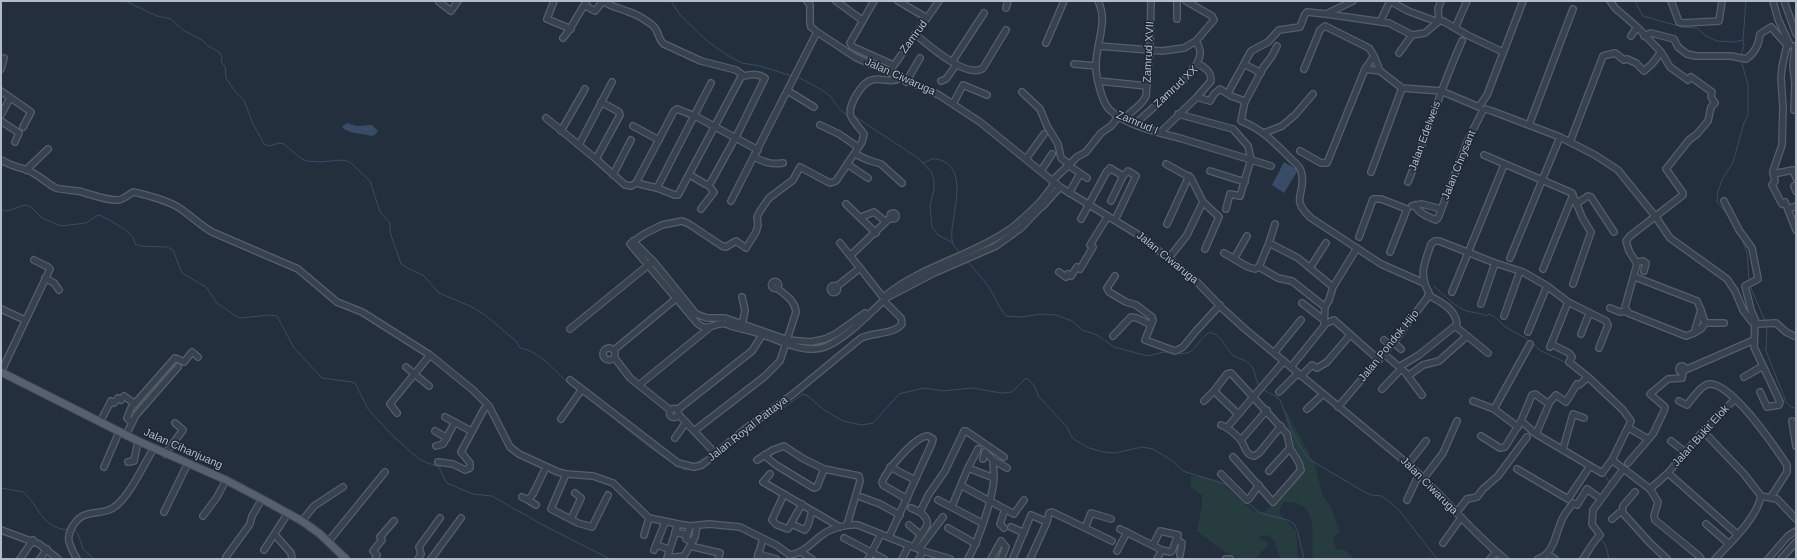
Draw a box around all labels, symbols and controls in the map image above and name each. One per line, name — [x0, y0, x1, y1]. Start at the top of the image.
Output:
street label: Zamrud — [898, 18, 930, 56]
street label: Zamrud XVII — [1141, 21, 1157, 83]
street label: Jalan Ciwaruga — [863, 56, 937, 98]
street label: Zamrud XX — [1151, 63, 1201, 111]
street label: Jalan Edelweis — [1406, 99, 1444, 173]
street label: Zamrud I — [1114, 108, 1160, 138]
street label: Jalan Chrysant — [1439, 129, 1479, 201]
street label: Jalan Ciwaruga — [1133, 229, 1201, 287]
street label: Jalan Pondok Hijo — [1356, 307, 1422, 385]
street label: Jalan Royal Pattaya — [705, 394, 791, 464]
street label: Jalan Bukit Elok — [1670, 403, 1732, 469]
street label: Jalan Cihanjuang — [141, 426, 225, 472]
street label: Jalan Ciwaruga — [1398, 455, 1460, 517]

